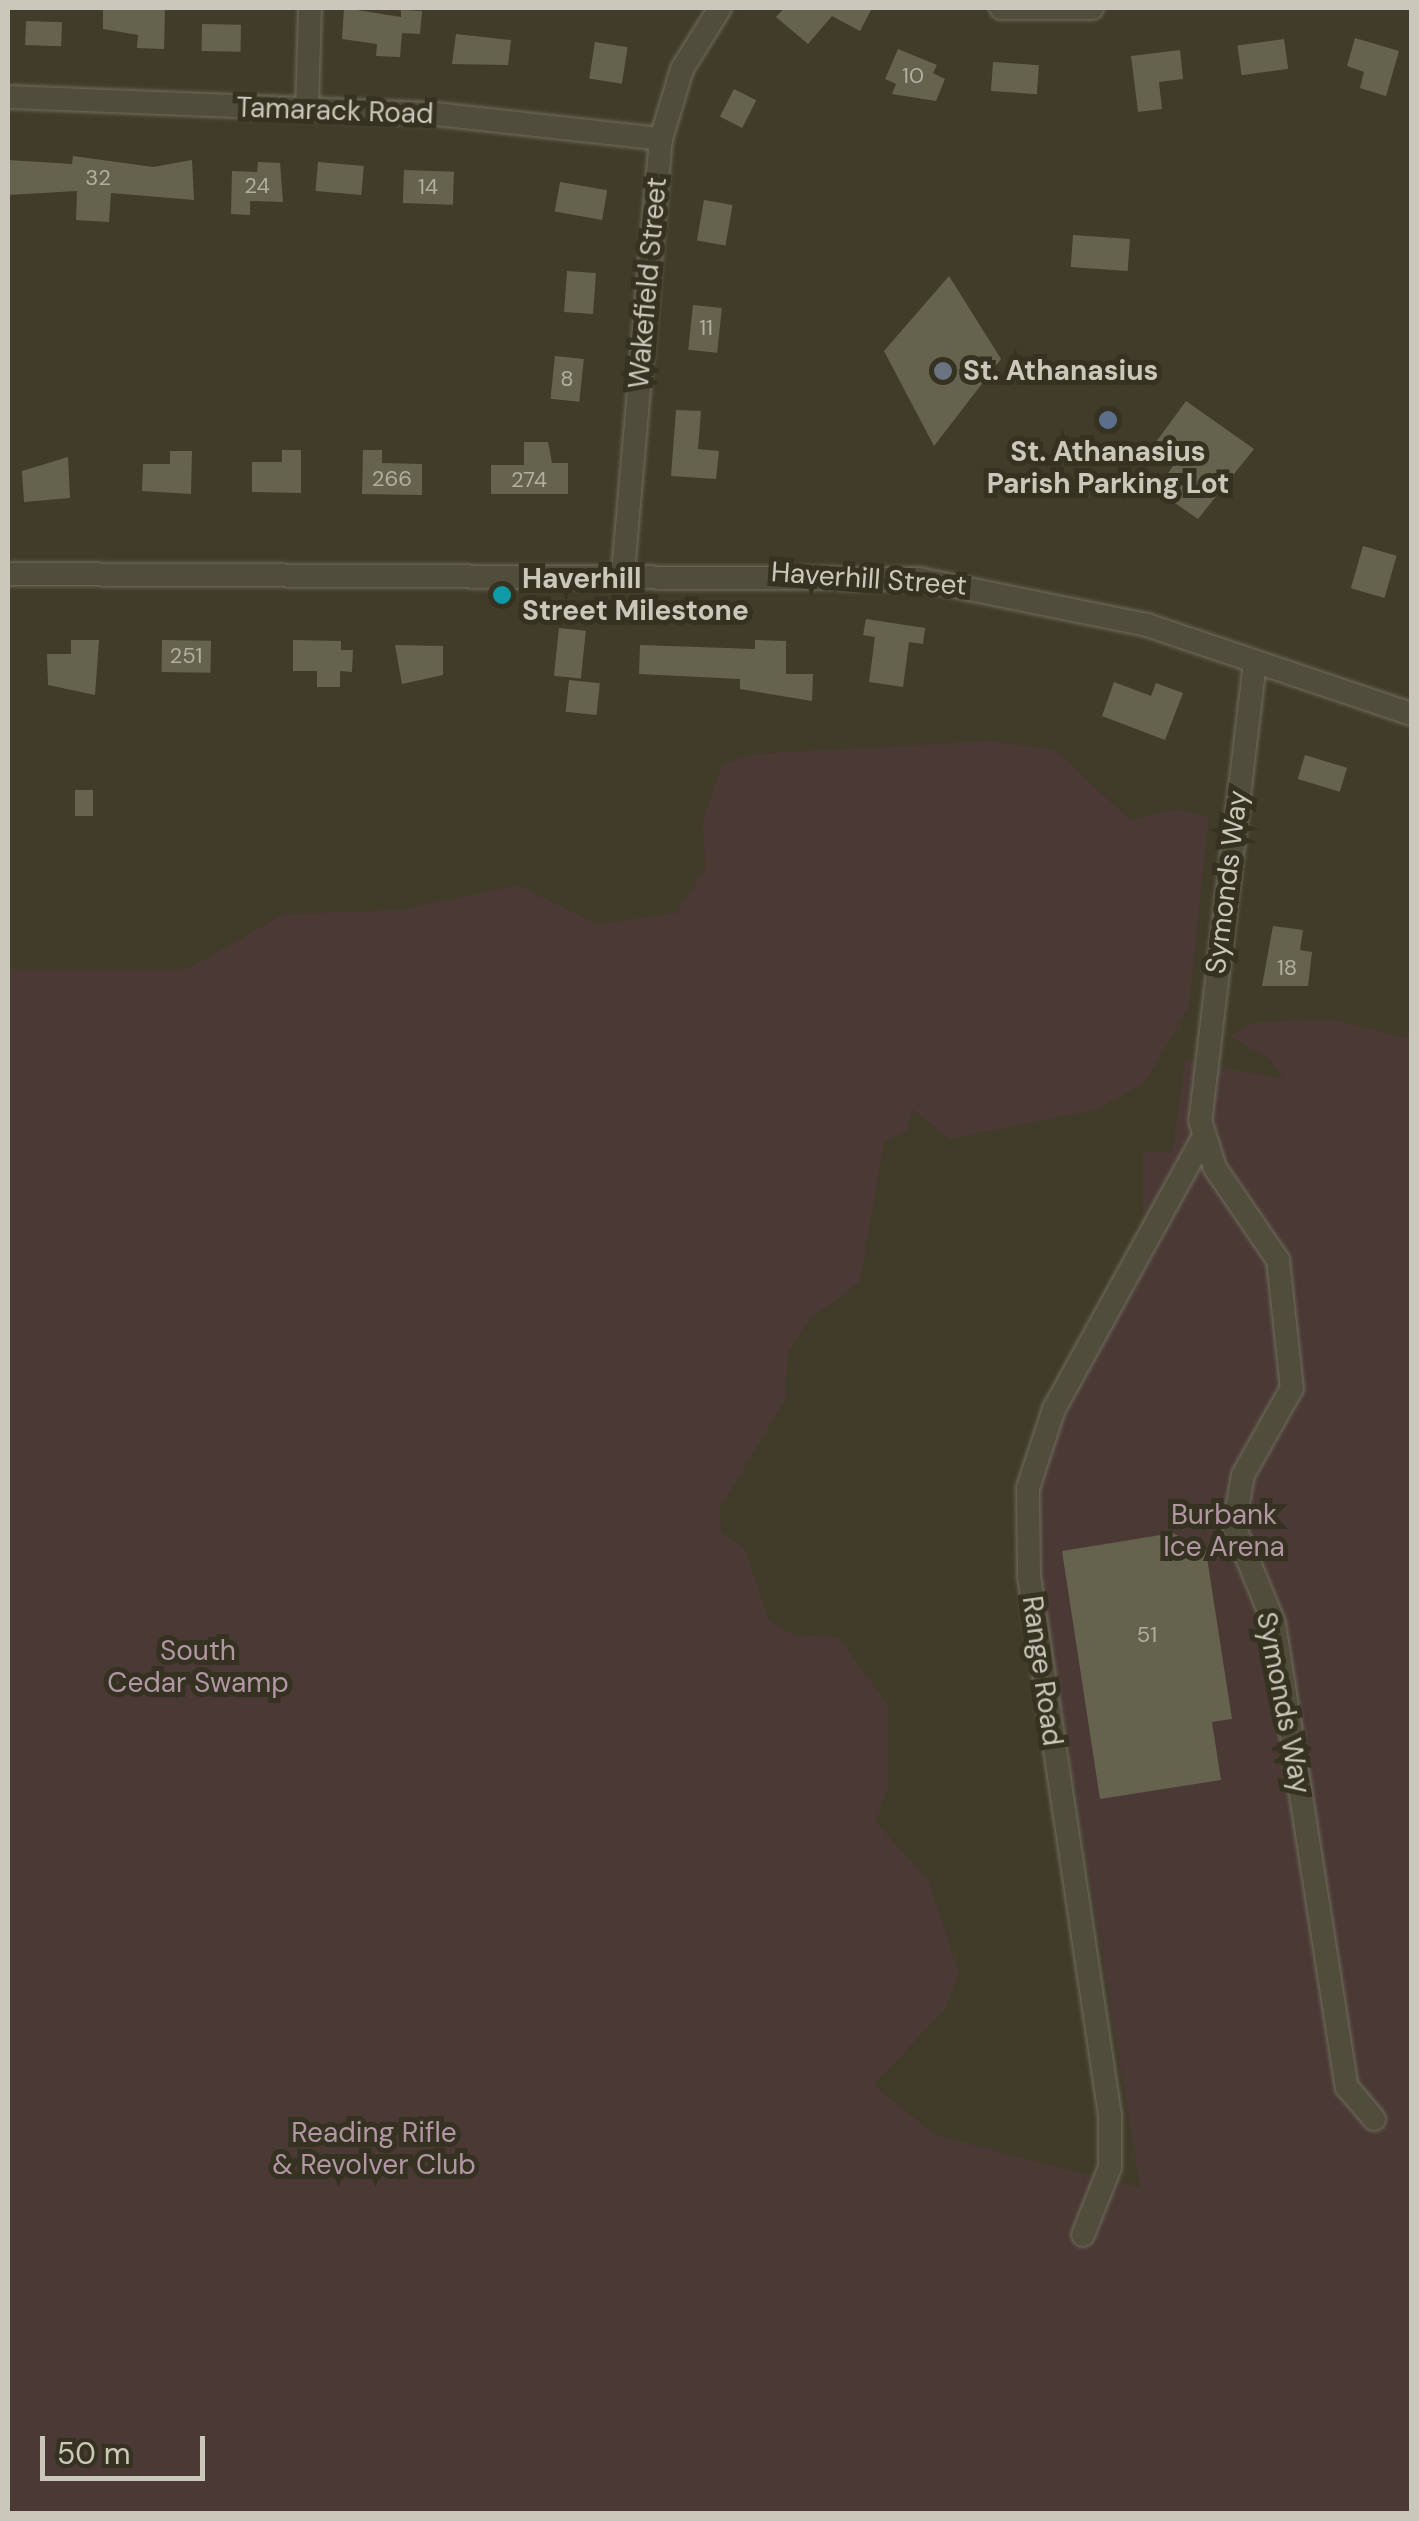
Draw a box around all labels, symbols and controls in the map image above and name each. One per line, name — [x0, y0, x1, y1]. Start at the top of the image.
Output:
house number: 10 — [902, 63, 924, 89]
street label: Tamarack Road — [236, 91, 434, 131]
house number: 32 — [85, 165, 111, 191]
house number: 24 — [244, 173, 270, 199]
house number: 14 — [418, 174, 438, 200]
street label: Wakefield Street — [622, 176, 674, 390]
house number: 11 — [699, 315, 713, 341]
place label: St. Athanasius — [963, 354, 1158, 388]
marker: St. Athanasius — [932, 360, 954, 382]
house number: 8 — [560, 366, 574, 392]
marker: St. Athanasius Parish Parking Lot — [1097, 409, 1119, 431]
place label: St. Athanasius Parish Parking Lot — [987, 435, 1229, 501]
house number: 266 — [372, 466, 412, 492]
house number: 274 — [511, 467, 547, 493]
street label: Haverhill Street — [770, 555, 968, 603]
place label: Haverhill Street Milestone — [522, 562, 749, 628]
marker: Haverhill Street Milestone — [491, 584, 513, 606]
house number: 251 — [170, 643, 202, 669]
street label: Symonds Way — [1199, 788, 1255, 976]
house number: 18 — [1277, 955, 1297, 981]
park label: Burbank Ice Arena — [1163, 1498, 1285, 1564]
street label: Range Road — [1015, 1594, 1069, 1748]
street label: Symonds Way — [1249, 1609, 1317, 1797]
house number: 51 — [1137, 1622, 1157, 1648]
park label: South Cedar Swamp — [107, 1634, 289, 1700]
park label: Reading Rifle & Revolver Club — [272, 2116, 476, 2182]
scale bar — [45, 2416, 210, 2478]
text: 50 m — [57, 2434, 131, 2473]

